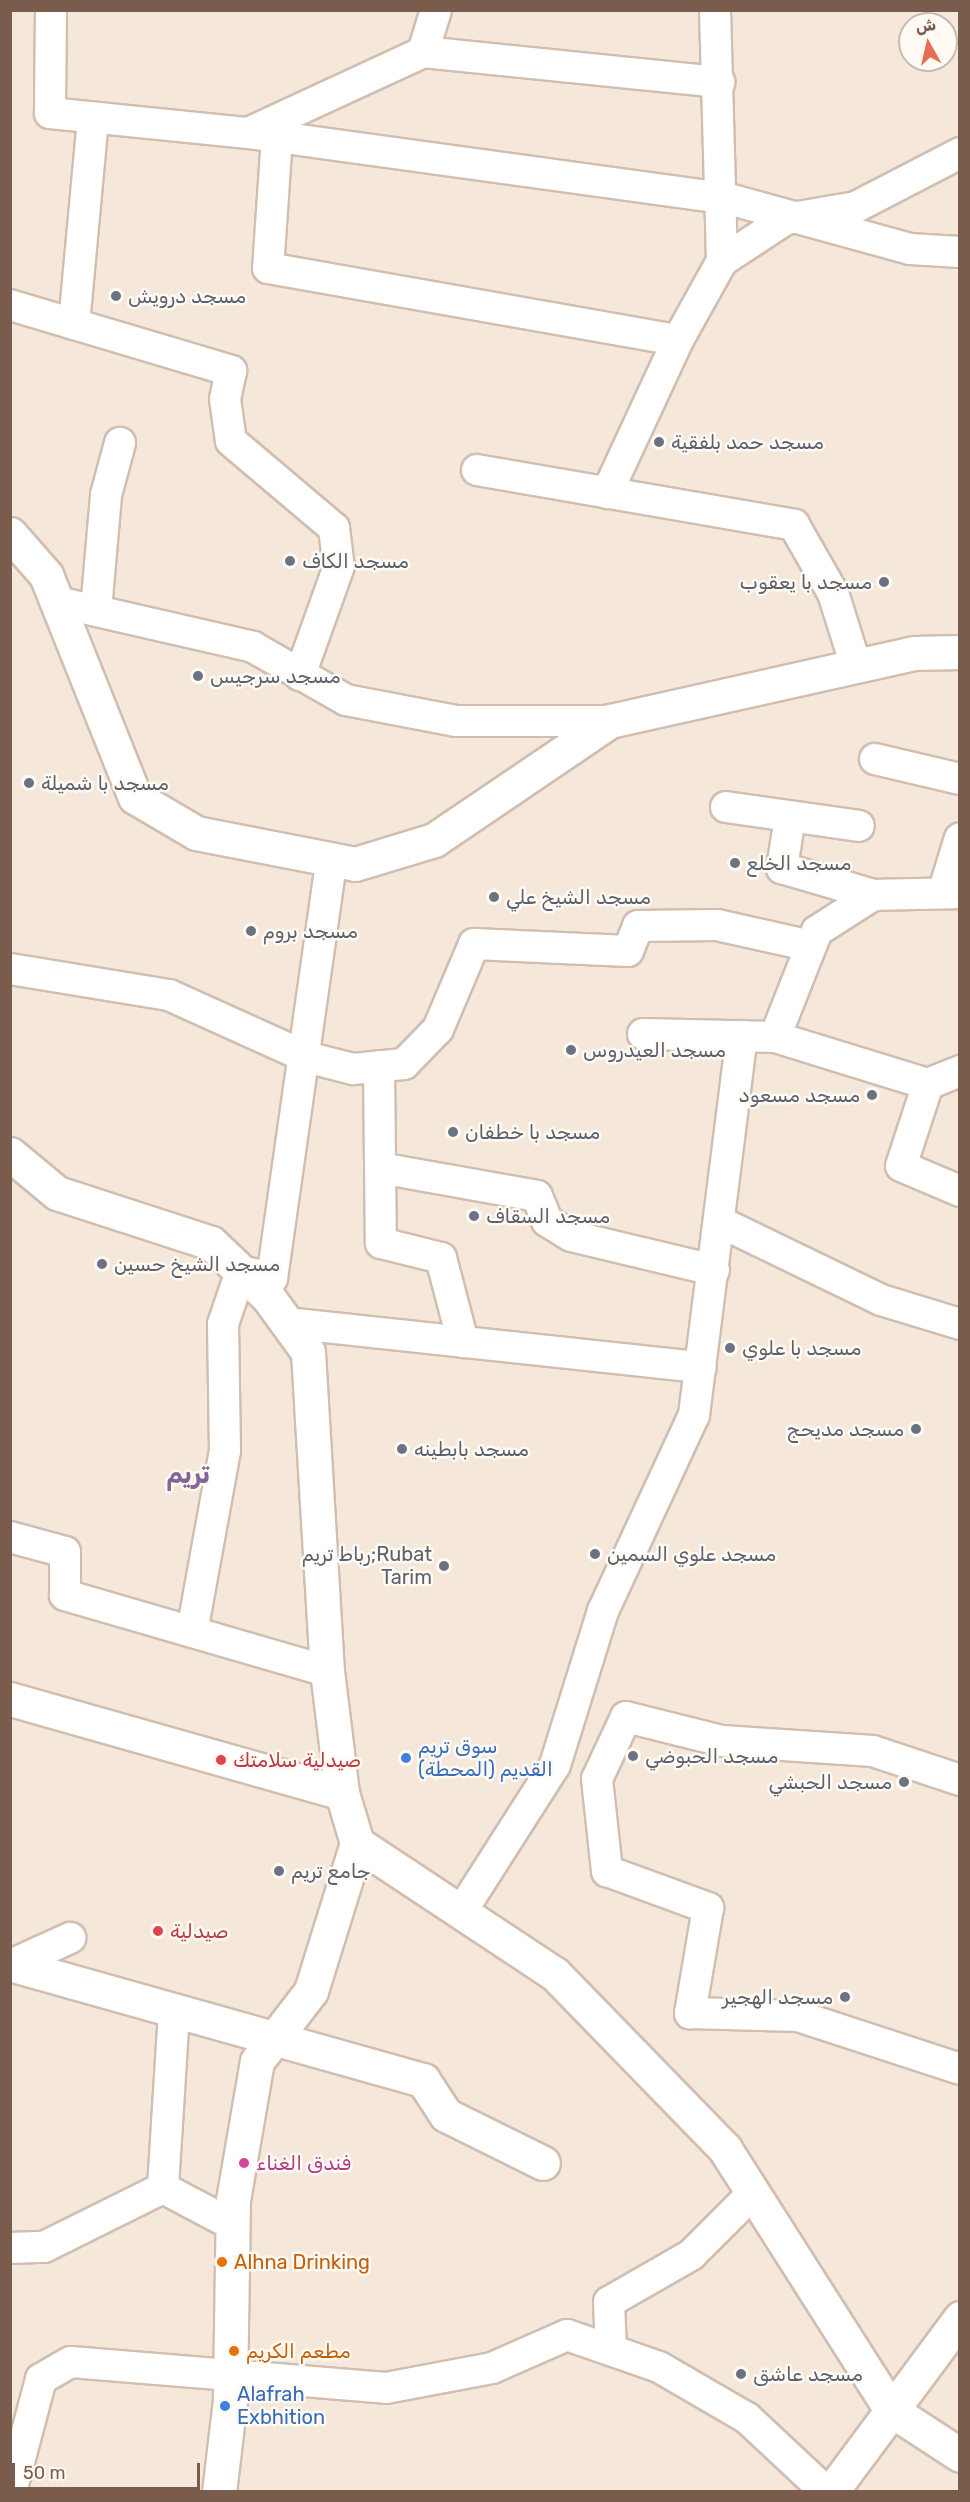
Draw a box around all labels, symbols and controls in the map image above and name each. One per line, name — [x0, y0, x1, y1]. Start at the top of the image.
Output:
north arrow — [898, 12, 958, 72]
text: ش — [914, 15, 937, 36]
place label: مسجد درويش — [128, 284, 246, 308]
marker: مسجد درويش — [109, 289, 123, 303]
place label: مسجد حمد بلفقية — [671, 430, 824, 454]
marker: مسجد حمد بلفقية — [652, 435, 666, 449]
place label: مسجد الكاف — [302, 549, 409, 573]
marker: مسجد الكاف — [283, 554, 297, 568]
place label: مسجد با يعقوب — [740, 570, 872, 594]
marker: مسجد با يعقوب — [877, 575, 891, 589]
place label: مسجد سرجيس — [210, 664, 341, 688]
marker: مسجد سرجيس — [191, 669, 205, 683]
place label: مسجد با شميلة — [41, 771, 169, 795]
marker: مسجد با شميلة — [22, 776, 36, 790]
place label: مسجد الخلع — [747, 851, 851, 875]
marker: مسجد الخلع — [728, 856, 742, 870]
place label: مسجد الشيخ علي — [506, 885, 651, 909]
marker: مسجد الشيخ علي — [487, 890, 501, 904]
place label: مسجد بروم — [263, 919, 358, 943]
marker: مسجد بروم — [244, 924, 258, 938]
place label: مسجد العيدروس — [583, 1038, 726, 1062]
marker: مسجد العيدروس — [564, 1043, 578, 1057]
place label: مسجد مسعود — [739, 1083, 860, 1107]
marker: مسجد مسعود — [865, 1088, 879, 1102]
place label: مسجد با خطفان — [465, 1120, 600, 1144]
marker: مسجد با خطفان — [446, 1125, 460, 1139]
place label: مسجد السقاف — [486, 1204, 610, 1228]
marker: مسجد السقاف — [467, 1209, 481, 1223]
place label: مسجد الشيخ حسين — [114, 1252, 280, 1276]
marker: مسجد الشيخ حسين — [95, 1257, 109, 1271]
place label: مسجد با علوي — [742, 1336, 861, 1360]
marker: مسجد با علوي — [723, 1341, 737, 1355]
place label: مسجد مديحج — [787, 1417, 904, 1441]
marker: مسجد مديحج — [909, 1422, 923, 1436]
place label: مسجد بابطينه — [414, 1437, 529, 1461]
marker: مسجد بابطينه — [395, 1442, 409, 1456]
district label: تريم — [166, 1459, 210, 1491]
place label: رباط تريم;Rubat Tarim — [302, 1542, 432, 1589]
place label: مسجد علوي السمين — [607, 1542, 776, 1566]
marker: مسجد علوي السمين — [588, 1547, 602, 1561]
marker: رباط تريم;Rubat Tarim — [437, 1559, 451, 1573]
place label: سوق تريم القديم (المحطة) — [418, 1734, 553, 1781]
place label: مسجد الحبوضي — [645, 1744, 778, 1768]
place label: صيدلية سلامتك — [233, 1748, 361, 1772]
marker: مسجد الحبوضي — [626, 1749, 640, 1763]
marker: سوق تريم القديم (المحطة) — [399, 1751, 413, 1765]
marker: صيدلية سلامتك — [214, 1753, 228, 1767]
place label: مسجد الحبشي — [769, 1770, 892, 1794]
marker: مسجد الحبشي — [897, 1775, 911, 1789]
place label: جامع تريم — [291, 1859, 370, 1883]
marker: جامع تريم — [272, 1864, 286, 1878]
place label: صيدلية — [170, 1919, 228, 1943]
marker: صيدلية — [151, 1924, 165, 1938]
place label: مسجد الهجير — [722, 1985, 833, 2009]
marker: مسجد الهجير — [838, 1990, 852, 2004]
place label: فندق الغناء — [256, 2151, 351, 2175]
marker: فندق الغناء — [237, 2156, 251, 2170]
place label: Alhna Drinking — [234, 2250, 370, 2274]
marker: Alhna Drinking — [215, 2255, 229, 2269]
place label: مطعم الكريم — [246, 2339, 351, 2363]
marker: مطعم الكريم — [227, 2344, 241, 2358]
place label: مسجد عاشق — [753, 2362, 863, 2386]
marker: مسجد عاشق — [734, 2367, 748, 2381]
place label: Alafrah Exbhition — [237, 2382, 325, 2429]
marker: Alafrah Exbhition — [218, 2399, 232, 2413]
scale bar — [15, 2451, 202, 2489]
text: 50 m — [23, 2462, 66, 2484]

